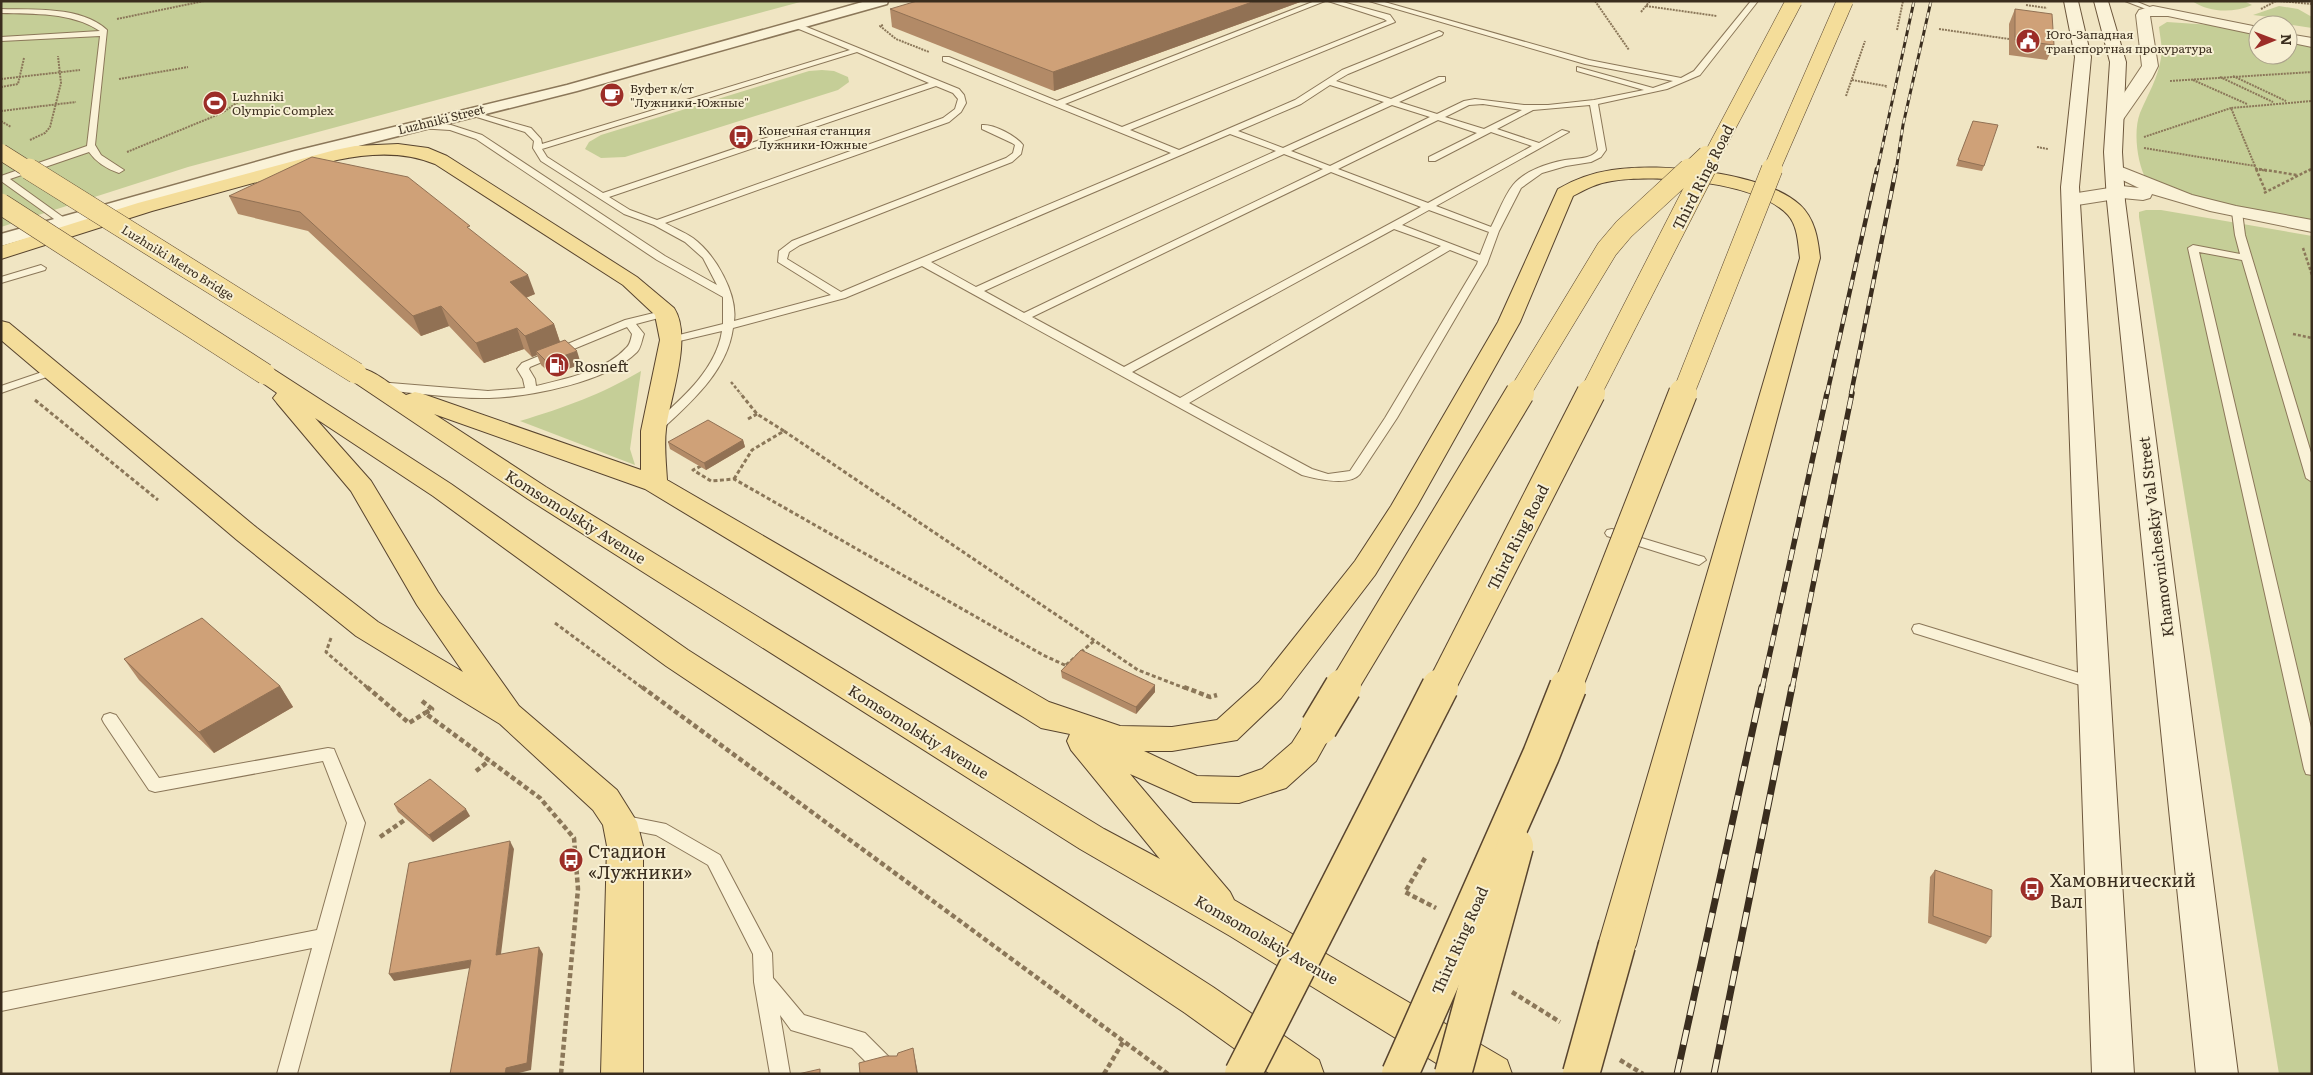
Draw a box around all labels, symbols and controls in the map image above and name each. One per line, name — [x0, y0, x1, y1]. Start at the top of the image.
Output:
north arrow — [2248, 15, 2298, 65]
place label: Юго-Западная транспортная прокуратура — [2046, 25, 2213, 57]
public building icon: Юго-Западная транспортная прокуратура — [2015, 28, 2041, 54]
text: N — [2277, 34, 2297, 46]
place label: Буфет к/ст "Лужники-Южные" — [630, 79, 749, 111]
cafe icon: Буфет к/ст "Лужники-Южные" — [599, 82, 625, 108]
place label: Luzhniki Olympic Complex — [232, 87, 334, 119]
sports icon: Luzhniki Olympic Complex — [202, 90, 228, 116]
street label: Luzhniki Street — [396, 100, 486, 138]
street label: Third Ring Road — [1665, 120, 1739, 234]
place label: Конечная станция Лужники-Южные — [758, 121, 871, 153]
bus stop icon: Конечная станция Лужники-Южные — [728, 124, 754, 150]
street label: Luzhniki Metro Bridge — [118, 220, 238, 304]
fuel station icon: Rosneft — [544, 352, 570, 378]
place label: Rosneft — [574, 354, 628, 377]
street label: Khamovnicheskiy Val Street — [2131, 435, 2179, 639]
street label: Komsomolskiy Avenue — [501, 463, 651, 569]
street label: Third Ring Road — [1480, 480, 1554, 594]
street label: Komsomolskiy Avenue — [844, 678, 994, 784]
place label: Стадион «Лужники» — [588, 837, 692, 885]
bus stop icon: Стадион «Лужники» — [558, 847, 584, 873]
place label: Хамовнический Вал — [2050, 866, 2196, 914]
bus stop icon: Хамовнический Вал — [2019, 876, 2045, 902]
street label: Third Ring Road — [1425, 882, 1493, 998]
street label: Komsomolskiy Avenue — [1191, 888, 1343, 990]

